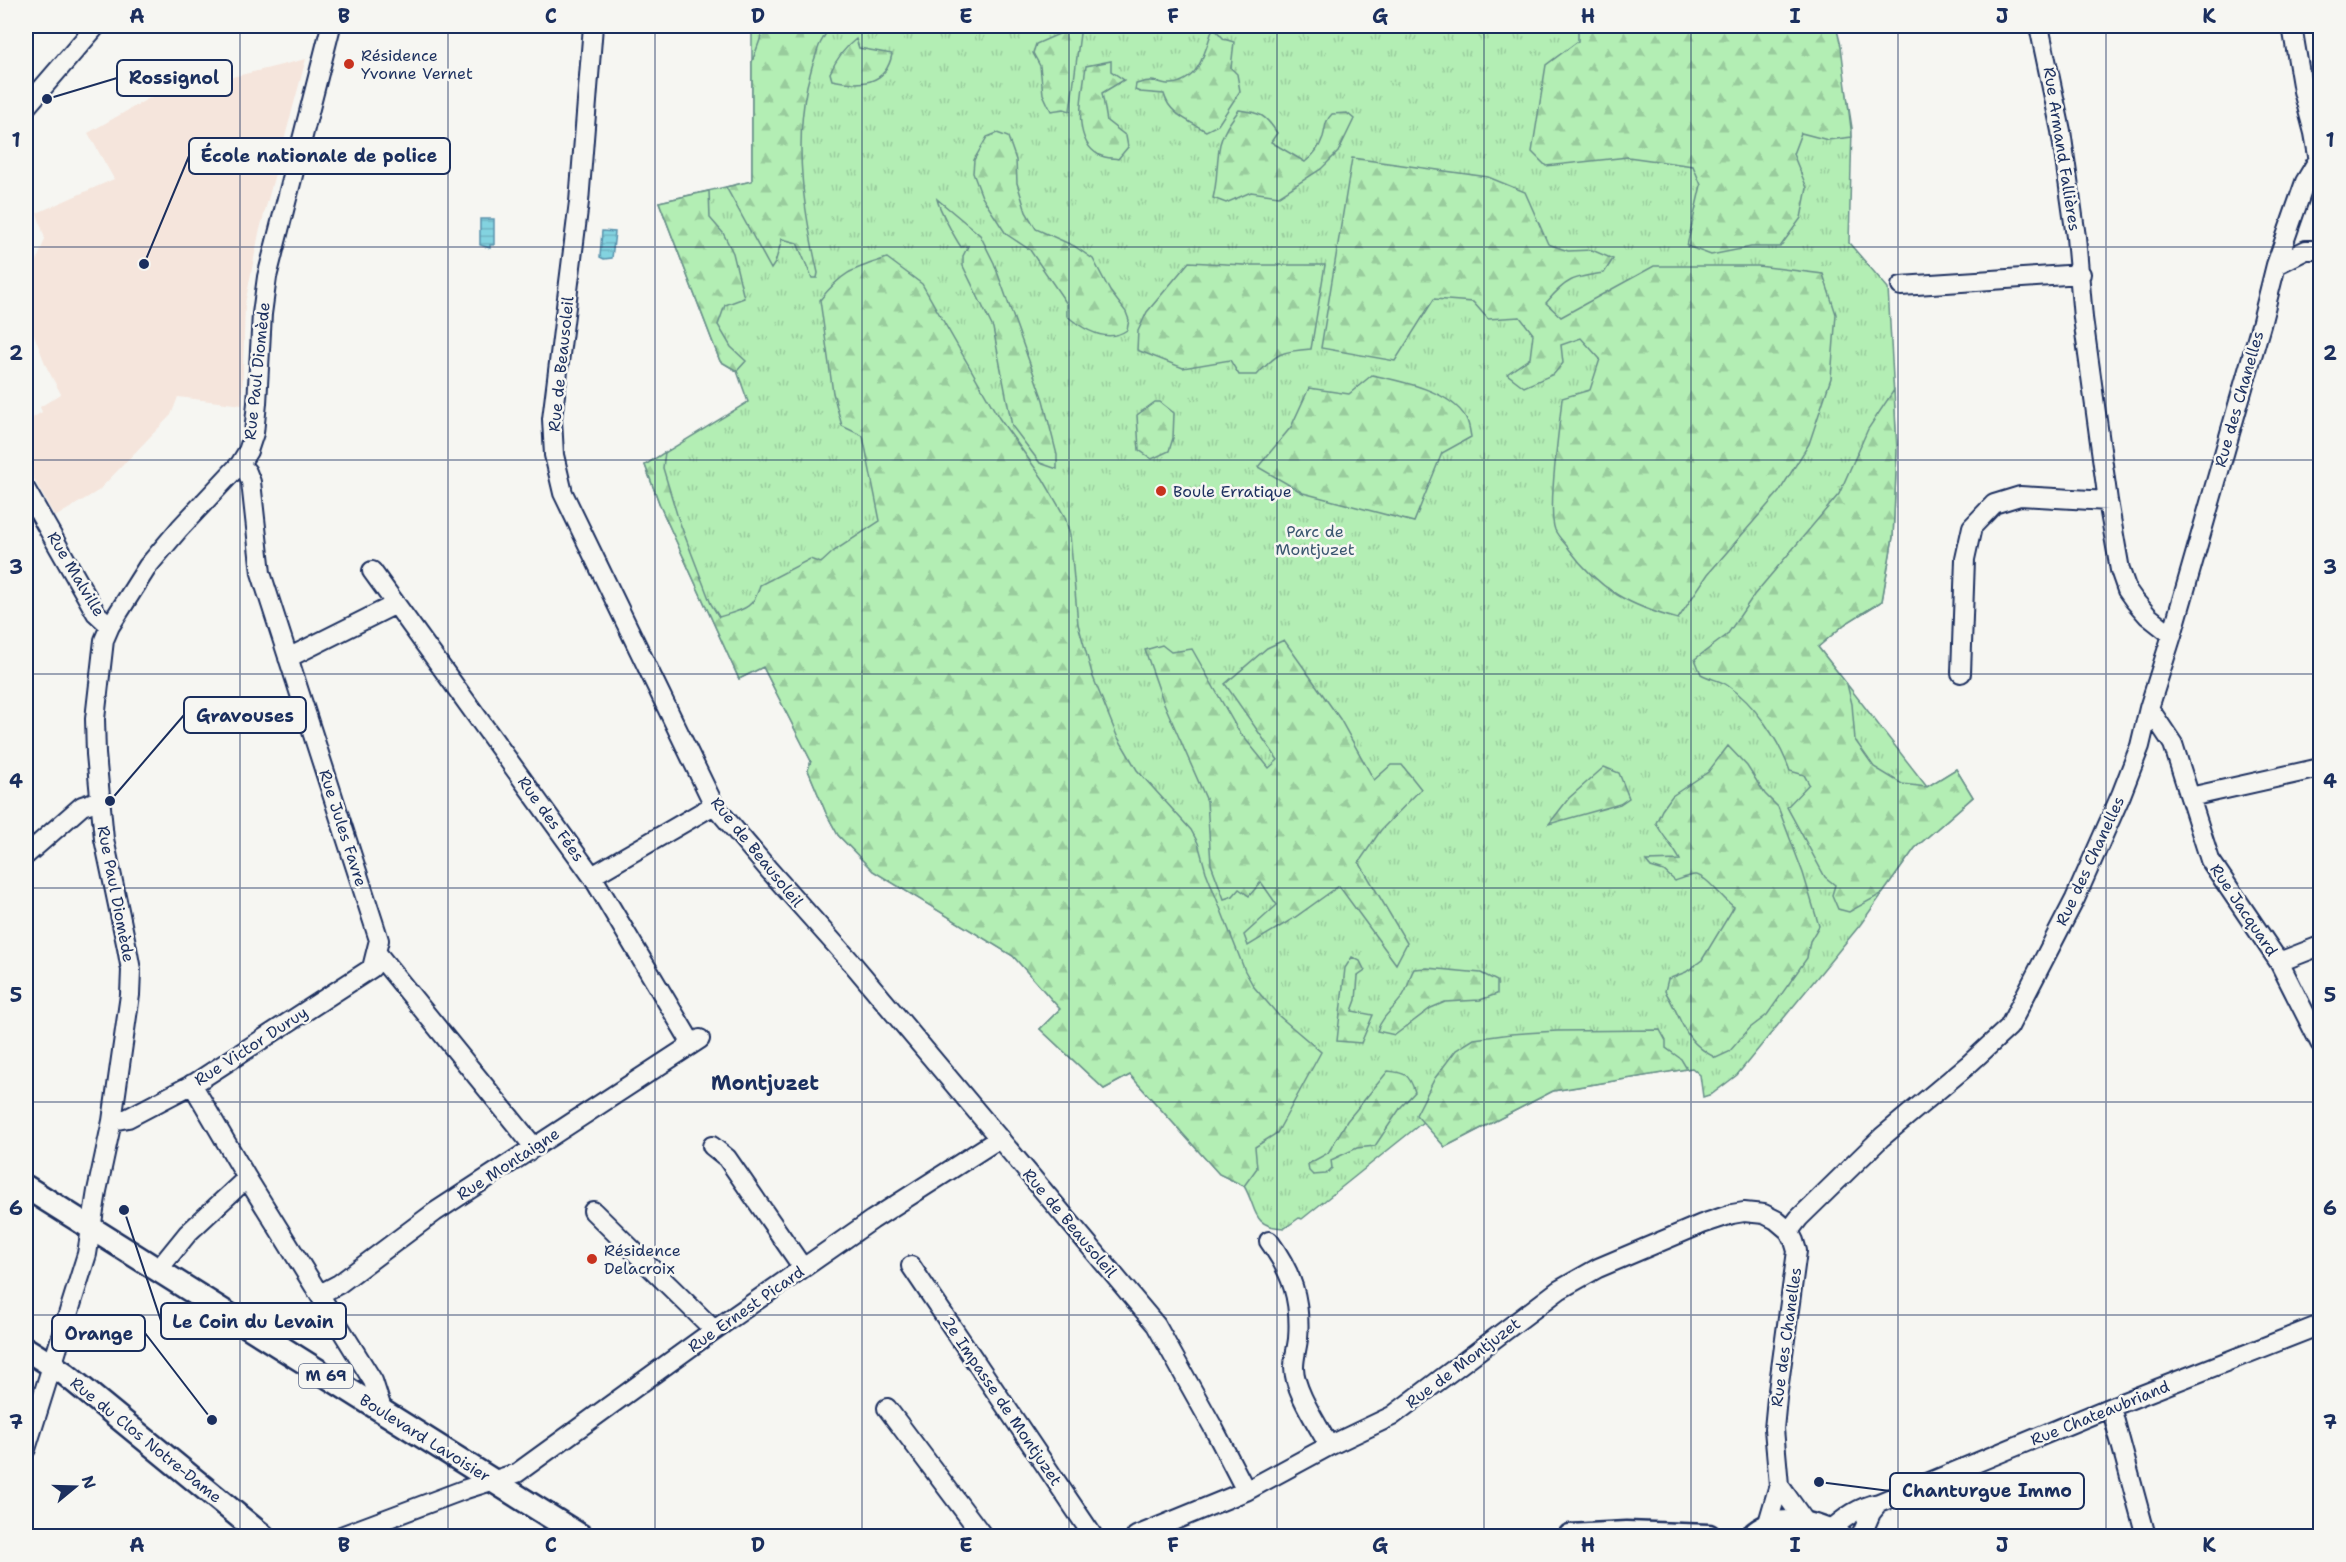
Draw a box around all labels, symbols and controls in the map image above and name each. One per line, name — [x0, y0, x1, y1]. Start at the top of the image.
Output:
text: A — [129, 3, 145, 29]
text: B — [338, 3, 350, 29]
text: C — [545, 3, 557, 29]
text: D — [751, 3, 765, 29]
text: E — [959, 3, 973, 29]
text: F — [1167, 3, 1179, 29]
text: G — [1372, 3, 1388, 29]
text: H — [1581, 3, 1595, 29]
text: I — [1789, 3, 1801, 29]
text: J — [1996, 3, 2009, 29]
text: K — [2202, 3, 2216, 29]
place label: Résidence Yvonne Vernet — [361, 45, 473, 84]
marker: Résidence Yvonne Vernet — [342, 57, 356, 71]
callout: Rossignol — [117, 60, 232, 96]
street label: Rue Armand Fallières — [2039, 65, 2085, 233]
text: Rossignol — [129, 66, 219, 90]
text: 1 — [11, 127, 21, 153]
text: 1 — [2325, 127, 2335, 153]
callout: École nationale de police — [189, 138, 450, 174]
text: École nationale de police — [201, 142, 438, 168]
street label: Rue de Beausoleil — [543, 295, 579, 433]
street label: Rue Paul Diomède — [239, 301, 275, 441]
street label: Rue des Chanelles — [2210, 328, 2269, 470]
text: 2 — [9, 340, 23, 366]
text: 2 — [2323, 340, 2337, 366]
place label: Boule Erratique — [1173, 481, 1292, 502]
marker: Boule Erratique — [1154, 484, 1168, 498]
park label: Parc de Montjuzet — [1275, 521, 1355, 560]
street label: Rue Malville — [42, 528, 110, 620]
text: 3 — [9, 554, 23, 580]
text: 3 — [2323, 554, 2337, 580]
callout: Gravouses — [184, 697, 306, 733]
text: Gravouses — [196, 704, 294, 728]
street label: Rue Jules Favre — [314, 767, 372, 889]
text: 4 — [9, 768, 23, 794]
text: 4 — [2323, 768, 2337, 794]
street label: Rue des Fées — [513, 772, 589, 866]
street label: Rue de Beausoleil — [706, 793, 808, 912]
street label: Rue des Chanelles — [2051, 793, 2129, 929]
street label: Rue Paul Diomède — [92, 824, 140, 964]
street label: Rue Jacquard — [2205, 860, 2283, 960]
text: 5 — [10, 982, 22, 1008]
text: 5 — [2324, 982, 2336, 1008]
street label: Rue Victor Duruy — [190, 1001, 312, 1091]
district label: Montjuzet — [711, 1070, 819, 1096]
street label: Rue Montaigne — [453, 1123, 563, 1205]
street label: Rue de Beausoleil — [1018, 1164, 1122, 1282]
text: 6 — [9, 1195, 23, 1221]
text: 6 — [2323, 1195, 2337, 1221]
place label: Résidence Delacroix — [604, 1240, 681, 1279]
marker: Résidence Delacroix — [585, 1252, 599, 1266]
street label: Rue Ernest Picard — [684, 1261, 808, 1357]
street label: Rue des Chanelles — [1766, 1266, 1806, 1408]
callout: Le Coin du Levain — [161, 1303, 346, 1339]
text: Le Coin du Levain — [172, 1310, 334, 1334]
street label: 2e Impasse de Montjuzet — [937, 1312, 1067, 1490]
street label: Rue de Montjuzet — [1401, 1313, 1525, 1413]
callout: Orange — [52, 1315, 145, 1351]
text: Orange — [65, 1322, 134, 1346]
road number: M 69 — [299, 1364, 353, 1388]
street label: Rue du Clos Notre-Dame — [66, 1373, 226, 1507]
street label: Rue Chateaubriand — [2027, 1376, 2173, 1450]
street label: Boulevard Lavoisier — [356, 1389, 494, 1487]
text: 7 — [9, 1409, 23, 1435]
text: 7 — [2323, 1409, 2337, 1435]
north arrow — [45, 1457, 105, 1517]
callout: Chanturgue Immo — [1890, 1473, 2084, 1509]
text: Chanturgue Immo — [1902, 1479, 2072, 1503]
text: A — [129, 1532, 145, 1558]
text: B — [338, 1532, 350, 1558]
text: C — [545, 1532, 557, 1558]
text: D — [751, 1532, 765, 1558]
text: E — [959, 1532, 973, 1558]
text: F — [1167, 1532, 1179, 1558]
text: G — [1372, 1532, 1388, 1558]
text: H — [1581, 1532, 1595, 1558]
text: I — [1789, 1532, 1801, 1558]
text: J — [1996, 1532, 2009, 1558]
text: K — [2202, 1532, 2216, 1558]

